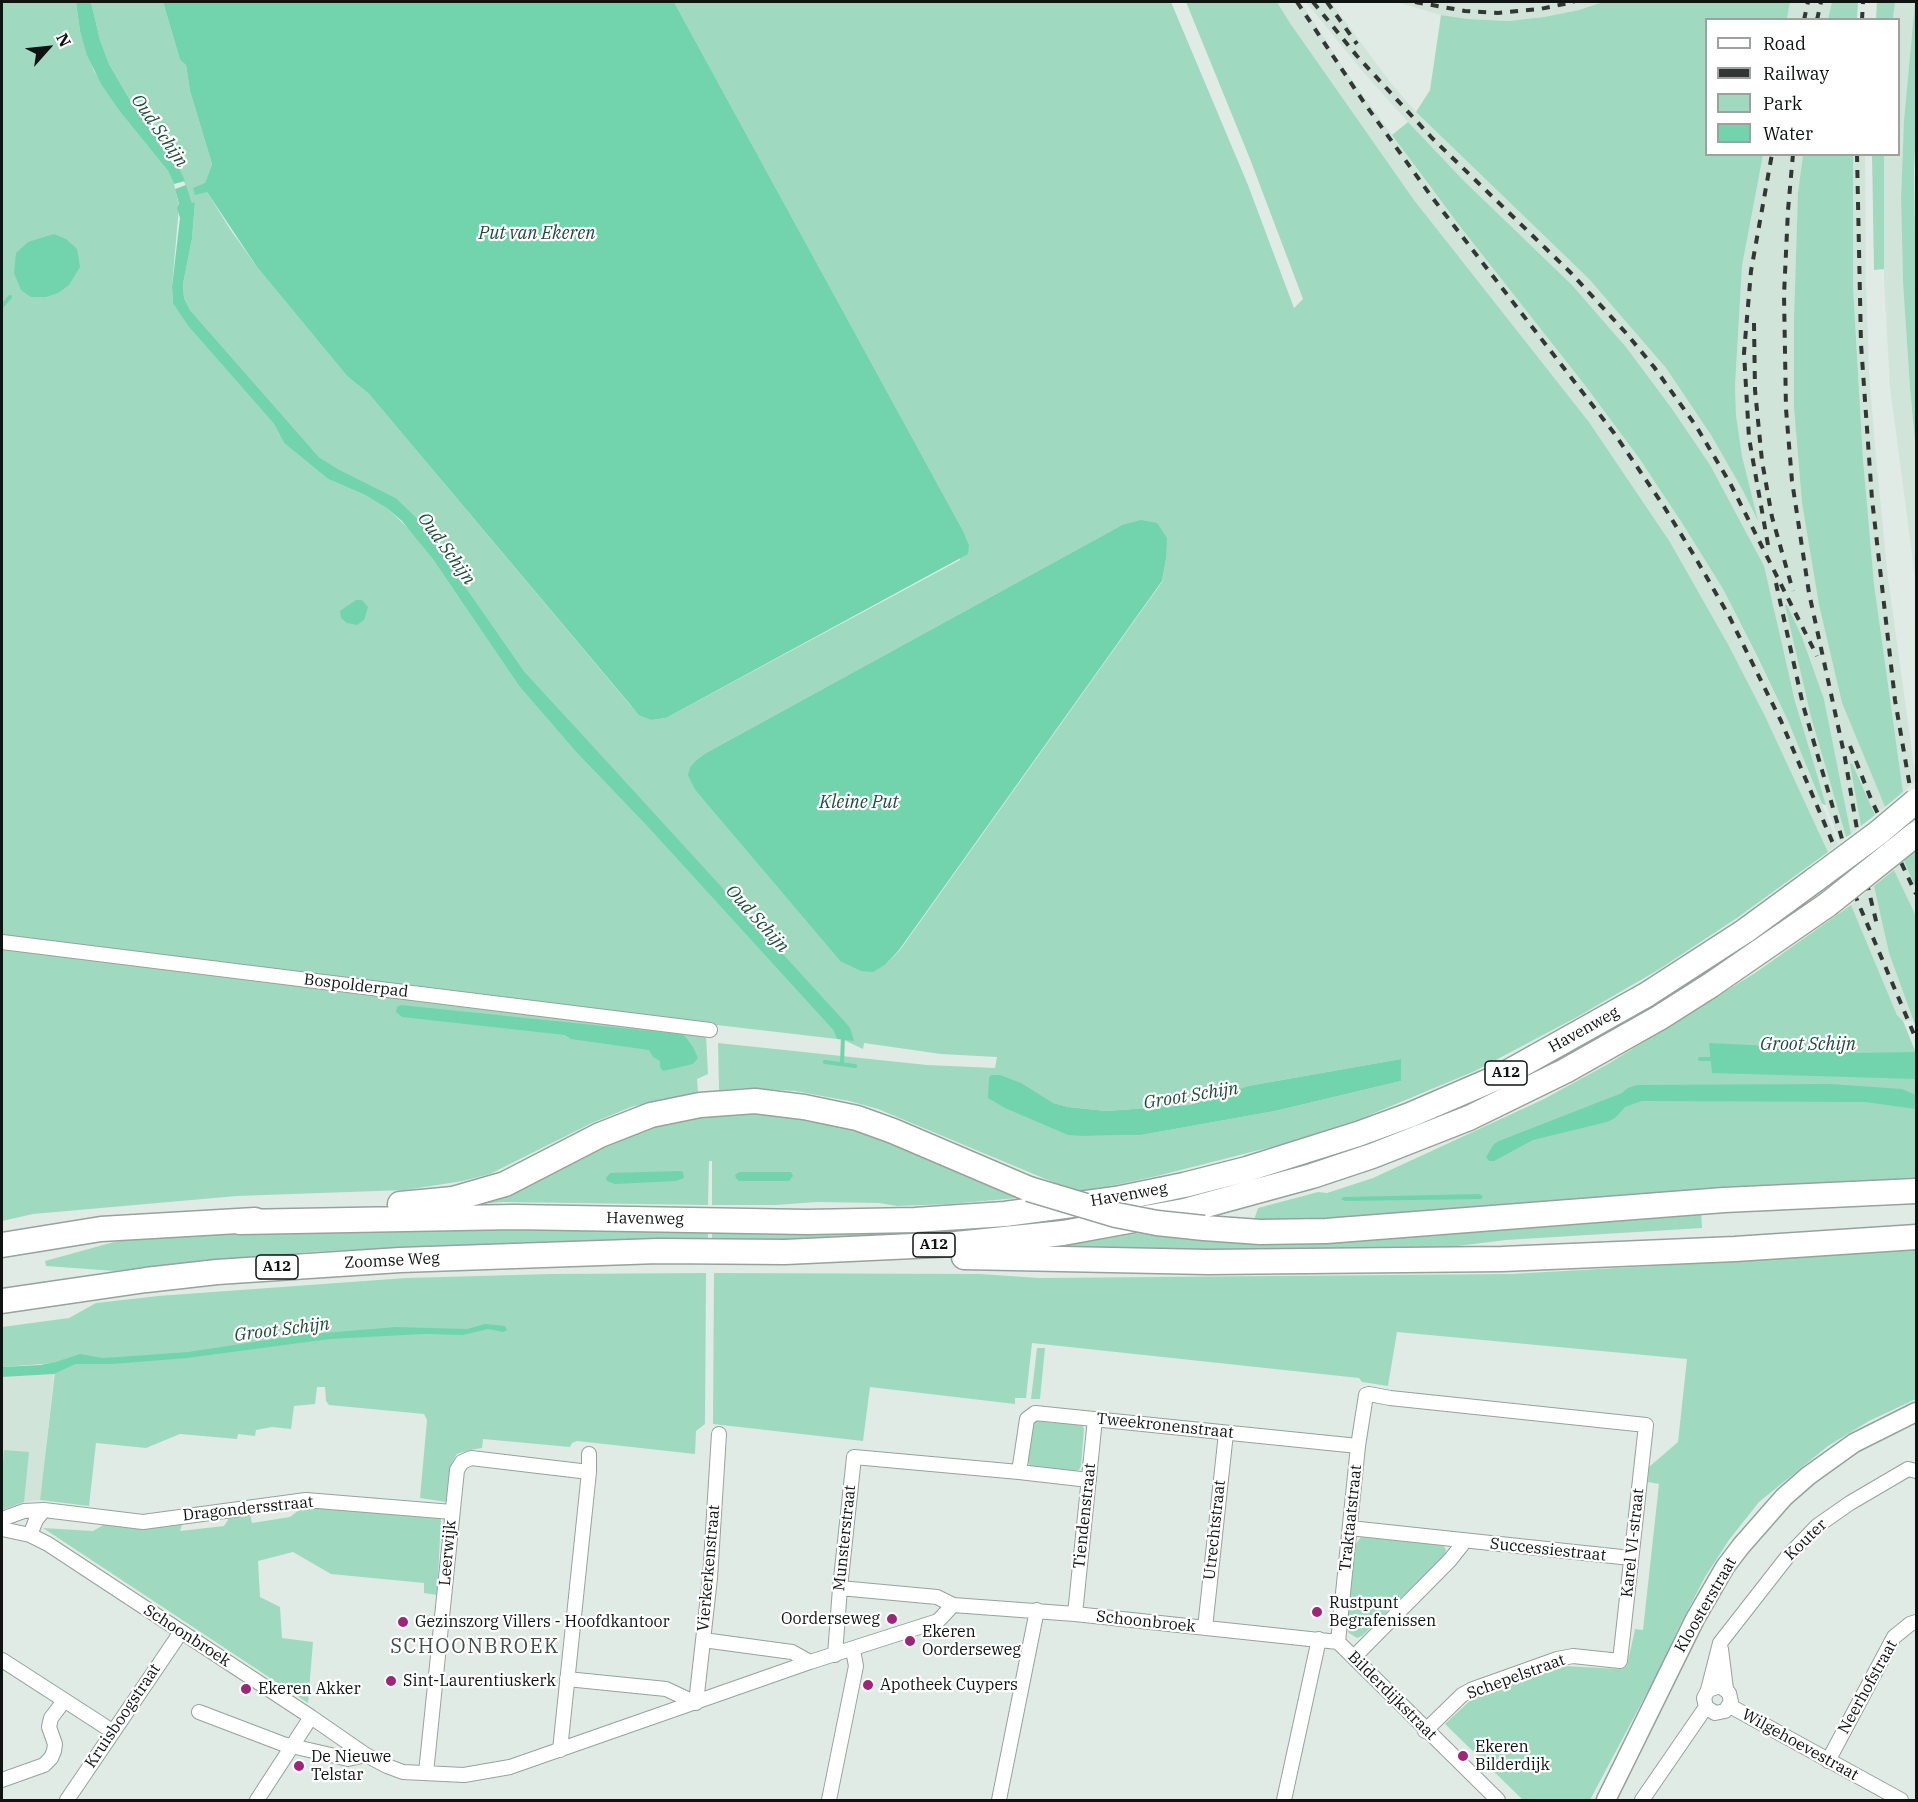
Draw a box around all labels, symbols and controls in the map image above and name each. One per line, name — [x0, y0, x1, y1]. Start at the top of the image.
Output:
north arrow — [18, 18, 78, 78]
legend — [1705, 18, 1900, 156]
text: N — [52, 30, 76, 50]
text: Road — [1763, 32, 1806, 55]
text: Railway — [1763, 62, 1829, 85]
water label: Oud Schijn — [126, 90, 192, 172]
text: Park — [1763, 92, 1802, 115]
text: Water — [1763, 122, 1813, 145]
water label: Put van Ekeren — [479, 223, 595, 245]
water label: Oud Schijn — [413, 509, 479, 589]
water label: Kleine Put — [819, 792, 899, 814]
water label: Oud Schijn — [721, 881, 793, 957]
street label: Bospolderpad — [303, 970, 409, 1002]
street label: Havenweg — [1545, 1003, 1623, 1057]
water label: Groot Schijn — [1760, 1034, 1856, 1056]
road number: A12 — [1485, 1061, 1527, 1085]
water label: Groot Schijn — [1142, 1078, 1240, 1114]
street label: Havenweg — [1089, 1179, 1169, 1211]
street label: Havenweg — [606, 1209, 684, 1229]
road number: A12 — [913, 1233, 955, 1257]
street label: Zoomse Weg — [344, 1249, 440, 1273]
road number: A12 — [256, 1255, 298, 1279]
water label: Groot Schijn — [233, 1313, 331, 1347]
street label: Tweekronenstraat — [1095, 1409, 1235, 1443]
street label: Tiendenstraat — [1070, 1462, 1100, 1570]
street label: Traktaatstraat — [1336, 1464, 1366, 1572]
street label: Utrechtstraat — [1200, 1479, 1230, 1581]
street label: Munsterstraat — [830, 1484, 860, 1592]
street label: Karel VI-straat — [1618, 1487, 1648, 1599]
street label: Dragondersstraat — [182, 1493, 314, 1525]
street label: Vierkerkenstraat — [694, 1504, 724, 1632]
street label: Kouter — [1781, 1515, 1831, 1565]
street label: Leerwijk — [436, 1519, 460, 1587]
street label: Successiestraat — [1489, 1534, 1607, 1566]
street label: Kloosterstraat — [1671, 1554, 1741, 1656]
place label: Rustpunt Begrafenissen — [1329, 1593, 1436, 1631]
street label: Schoonbroek — [140, 1601, 234, 1671]
marker: Rustpunt Begrafenissen — [1310, 1605, 1324, 1619]
street label: Schoonbroek — [1095, 1607, 1197, 1637]
place label: Oorderseweg — [781, 1609, 880, 1629]
place label: Gezinszorg Villers - Hoofdkantoor — [415, 1612, 670, 1632]
marker: Oorderseweg — [885, 1612, 899, 1626]
marker: Gezinszorg Villers - Hoofdkantoor — [396, 1615, 410, 1629]
place label: Ekeren Oorderseweg — [922, 1622, 1021, 1660]
marker: Ekeren Oorderseweg — [903, 1634, 917, 1648]
district label: SCHOONBROEK — [390, 1635, 560, 1659]
street label: Neerhofstraat — [1834, 1637, 1902, 1737]
street label: Bilderdijkstraat — [1343, 1647, 1441, 1745]
street label: Schepelstraat — [1464, 1650, 1568, 1704]
street label: Kruisboogstraat — [81, 1660, 165, 1772]
place label: Sint-Laurentiuskerk — [403, 1671, 556, 1691]
marker: Sint-Laurentiuskerk — [384, 1674, 398, 1688]
place label: Apotheek Cuypers — [880, 1675, 1018, 1695]
marker: Apotheek Cuypers — [861, 1678, 875, 1692]
place label: Ekeren Akker — [258, 1679, 360, 1699]
marker: Ekeren Akker — [239, 1682, 253, 1696]
street label: Wilgehoevestraat — [1738, 1705, 1862, 1785]
place label: Ekeren Bilderdijk — [1475, 1737, 1550, 1775]
place label: De Nieuwe Telstar — [311, 1747, 391, 1785]
marker: Ekeren Bilderdijk — [1456, 1749, 1470, 1763]
marker: De Nieuwe Telstar — [292, 1759, 306, 1773]

